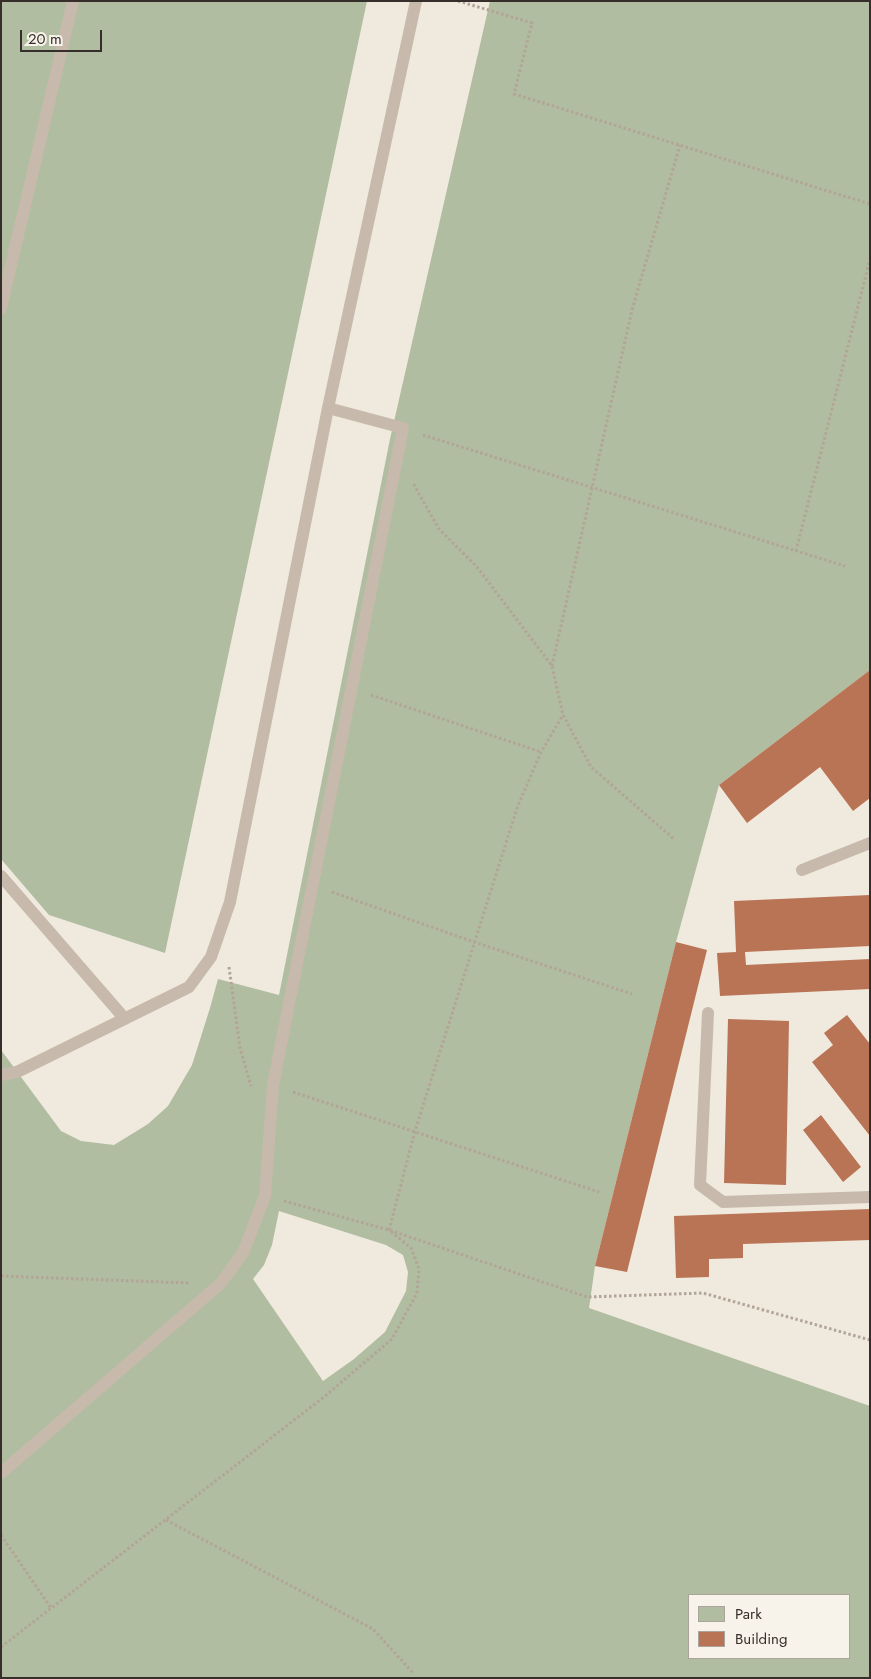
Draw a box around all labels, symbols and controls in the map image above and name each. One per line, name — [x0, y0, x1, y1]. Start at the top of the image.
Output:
scale bar — [22, 20, 105, 52]
text: 20 m — [28, 28, 62, 50]
legend — [688, 1594, 851, 1659]
text: Park — [735, 1603, 762, 1625]
text: Building — [735, 1628, 787, 1650]

